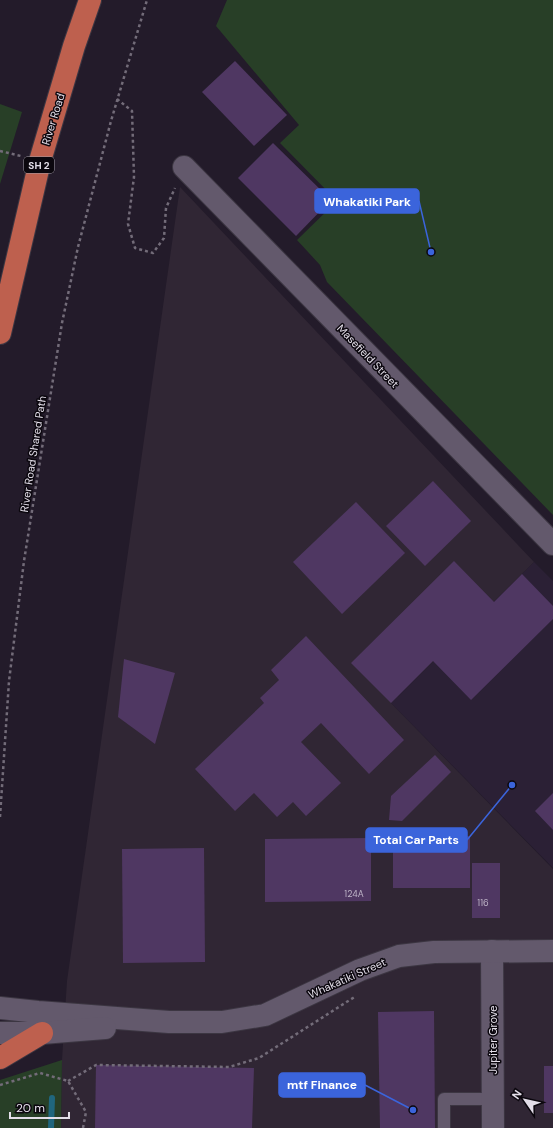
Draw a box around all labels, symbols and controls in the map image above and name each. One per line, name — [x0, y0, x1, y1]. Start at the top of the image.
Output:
street label: River Road — [38, 91, 68, 147]
road number: SH 2 — [24, 157, 54, 173]
callout: Whakatiki Park — [315, 189, 419, 213]
text: Whakatiki Park — [323, 194, 411, 210]
street label: Masefield Street — [334, 321, 402, 391]
street label: River Road Shared Path — [17, 395, 49, 513]
callout: Total Car Parts — [366, 828, 467, 852]
text: Total Car Parts — [373, 832, 459, 848]
house number: 124A — [344, 888, 364, 900]
house number: 116 — [477, 897, 489, 909]
street label: Whakatiki Street — [306, 955, 388, 1001]
street label: Jupiter Grove — [486, 1006, 500, 1074]
callout: mtf Finance — [279, 1073, 365, 1097]
text: mtf Finance — [287, 1077, 357, 1093]
north arrow — [505, 1080, 545, 1120]
text: N — [509, 1087, 525, 1102]
scale bar — [10, 1094, 69, 1120]
text: 20 m — [16, 1100, 45, 1116]

